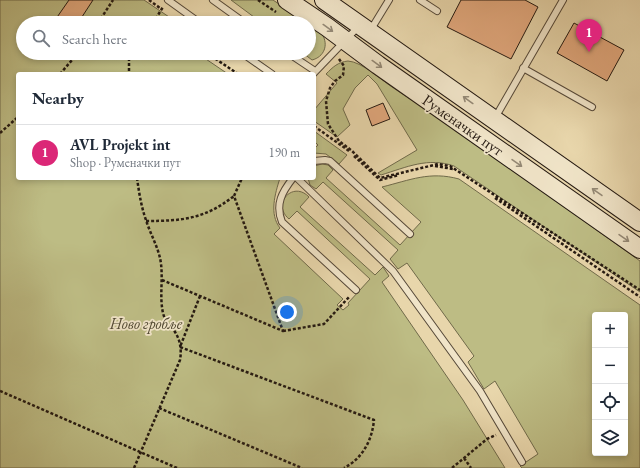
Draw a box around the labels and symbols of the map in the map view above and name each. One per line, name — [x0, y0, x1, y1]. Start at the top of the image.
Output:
pin: 1 — [576, 19, 602, 52]
one-way arrow — [323, 24, 334, 32]
one-way arrow — [371, 60, 382, 68]
street label: Руменачки пут — [418, 89, 508, 161]
one-way arrow — [462, 96, 473, 104]
one-way arrow — [512, 159, 523, 167]
one-way arrow — [591, 187, 602, 196]
one-way arrow — [618, 234, 629, 242]
your location — [277, 302, 297, 322]
park label: Ново гробље — [109, 313, 183, 334]

